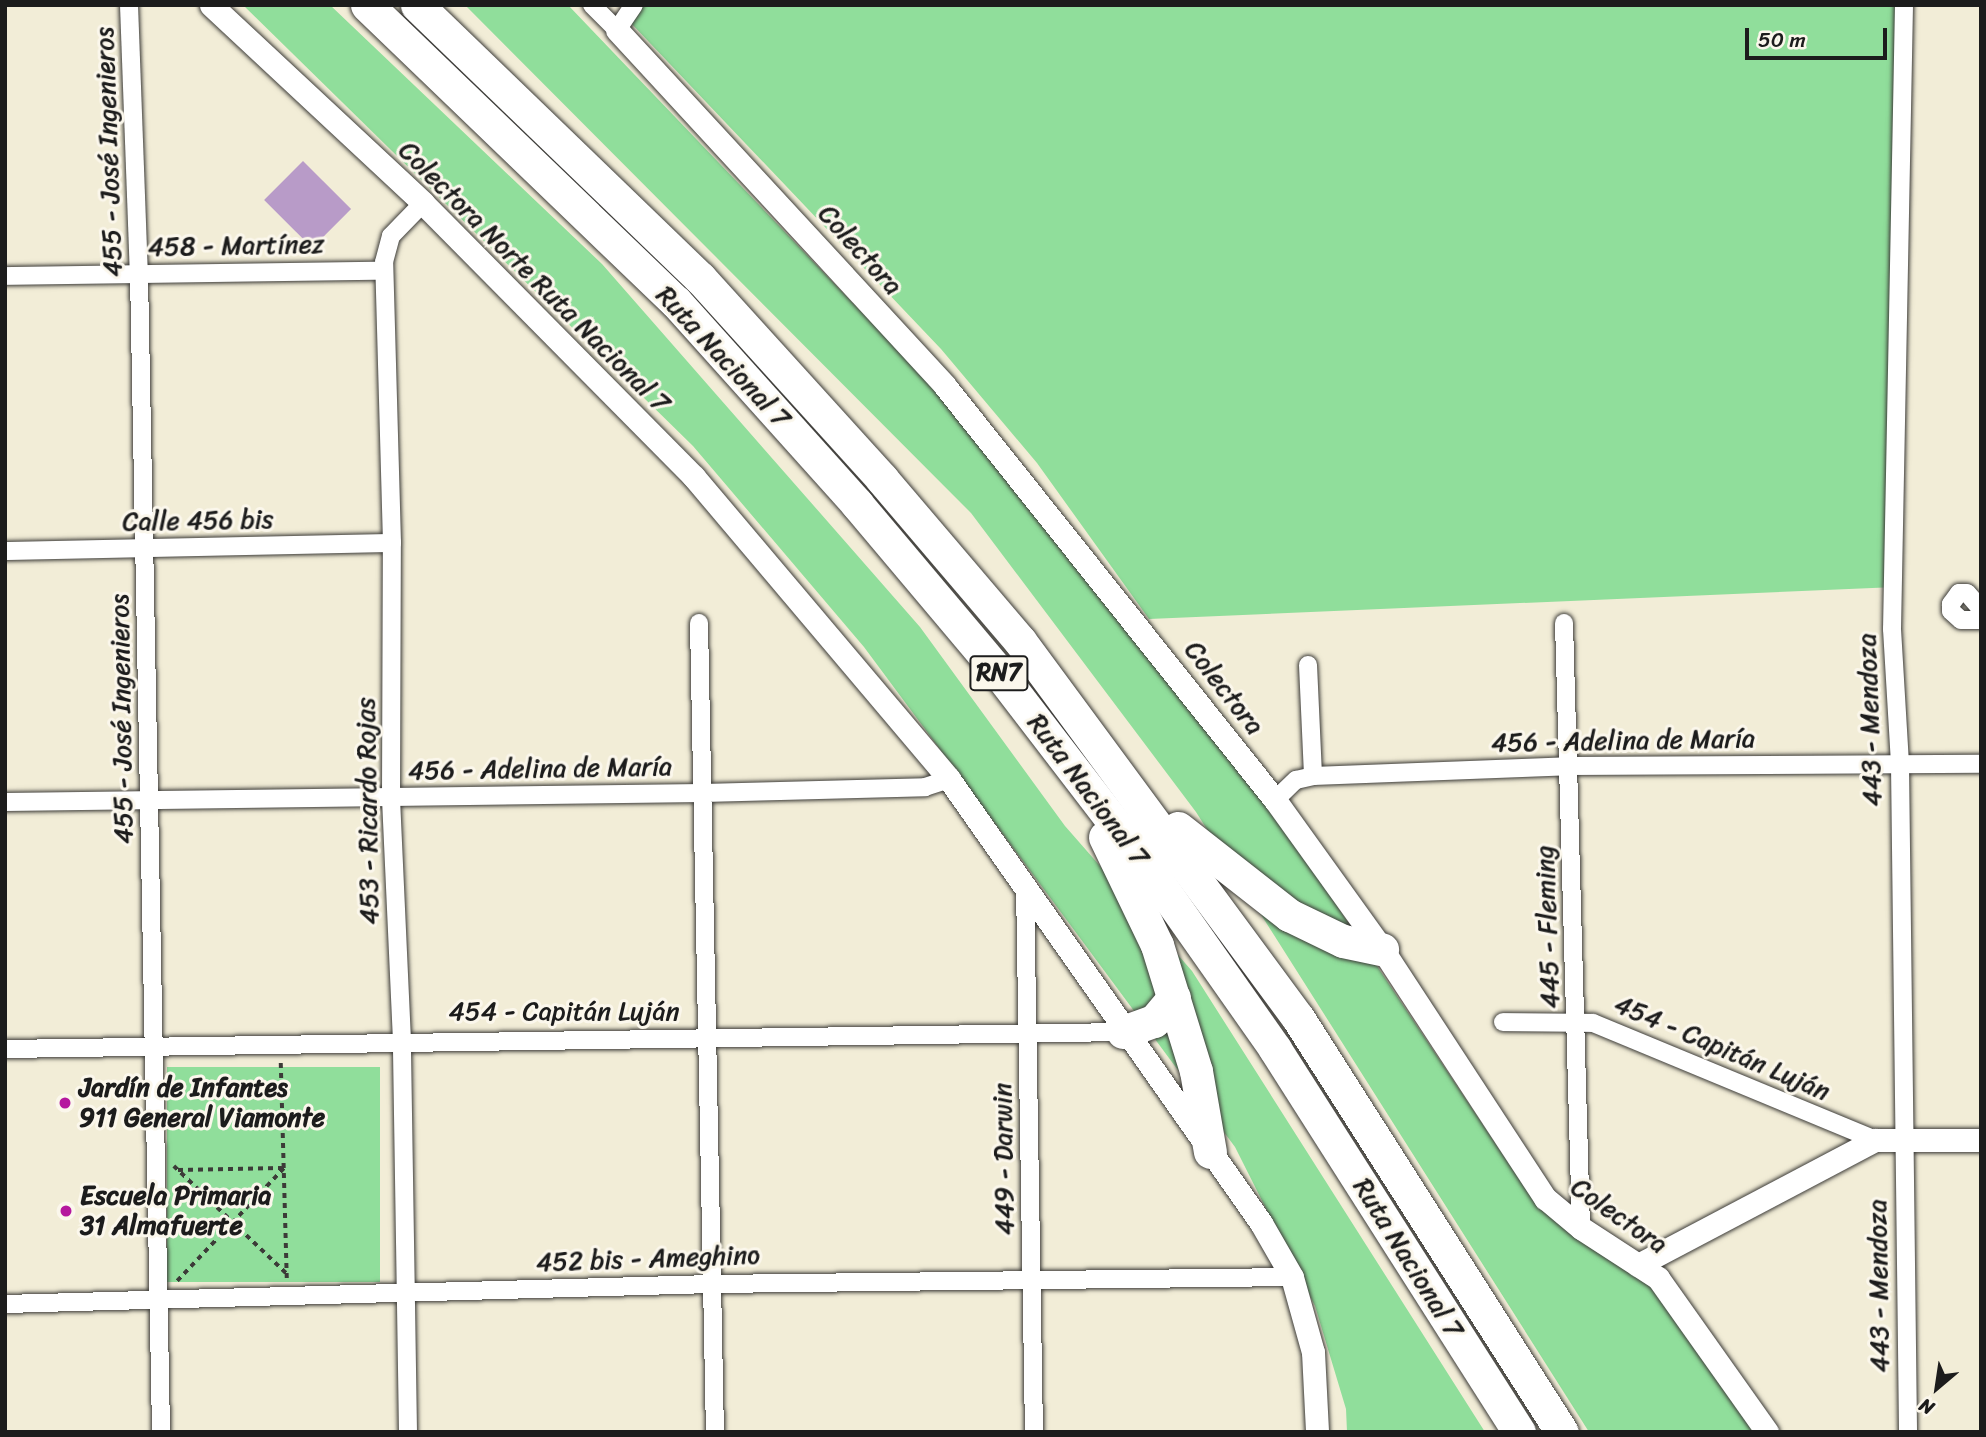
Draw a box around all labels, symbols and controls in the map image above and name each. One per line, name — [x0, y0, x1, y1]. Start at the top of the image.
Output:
scale bar — [1748, 14, 1890, 58]
text: 50 m — [1758, 21, 1806, 59]
street label: 455 - José Ingenieros — [89, 26, 129, 278]
street label: Colectora Norte Ruta Nacional 7 — [392, 135, 676, 419]
street label: Colectora — [812, 199, 908, 301]
street label: 458 - Martínez — [147, 229, 325, 263]
street label: Ruta Nacional 7 — [650, 280, 796, 434]
street label: Calle 456 bis — [122, 504, 274, 538]
street label: 455 - José Ingenieros — [104, 593, 140, 845]
street label: 443 - Mendoza — [1851, 633, 1889, 807]
street label: Colectora — [1178, 635, 1270, 741]
road number: RN7 — [969, 652, 1029, 694]
street label: 453 - Ricardo Rojas — [350, 697, 386, 925]
street label: Ruta Nacional 7 — [1021, 708, 1155, 872]
street label: 456 - Adelina de María — [1491, 723, 1755, 759]
street label: 456 - Adelina de María — [408, 751, 672, 787]
street label: 445 - Fleming — [1530, 845, 1566, 1009]
street label: 454 - Capitán Luján — [1610, 989, 1834, 1107]
street label: 454 - Capitán Luján — [449, 996, 679, 1028]
place label: Jardín de Infantes 911 General Viamonte — [79, 1072, 325, 1134]
street label: 449 - Darwin — [987, 1082, 1021, 1236]
marker: Jardín de Infantes 911 General Viamonte — [57, 1095, 73, 1111]
street label: Colectora — [1565, 1172, 1673, 1260]
street label: Ruta Nacional 7 — [1347, 1173, 1469, 1343]
place label: Escuela Primaria 31 Almafuerte — [80, 1180, 271, 1242]
street label: 443 - Mendoza — [1862, 1199, 1896, 1373]
marker: Escuela Primaria 31 Almafuerte — [58, 1203, 74, 1219]
street label: 452 bis - Ameghino — [535, 1239, 761, 1279]
north arrow — [1902, 1353, 1972, 1423]
text: N — [1913, 1389, 1940, 1424]

